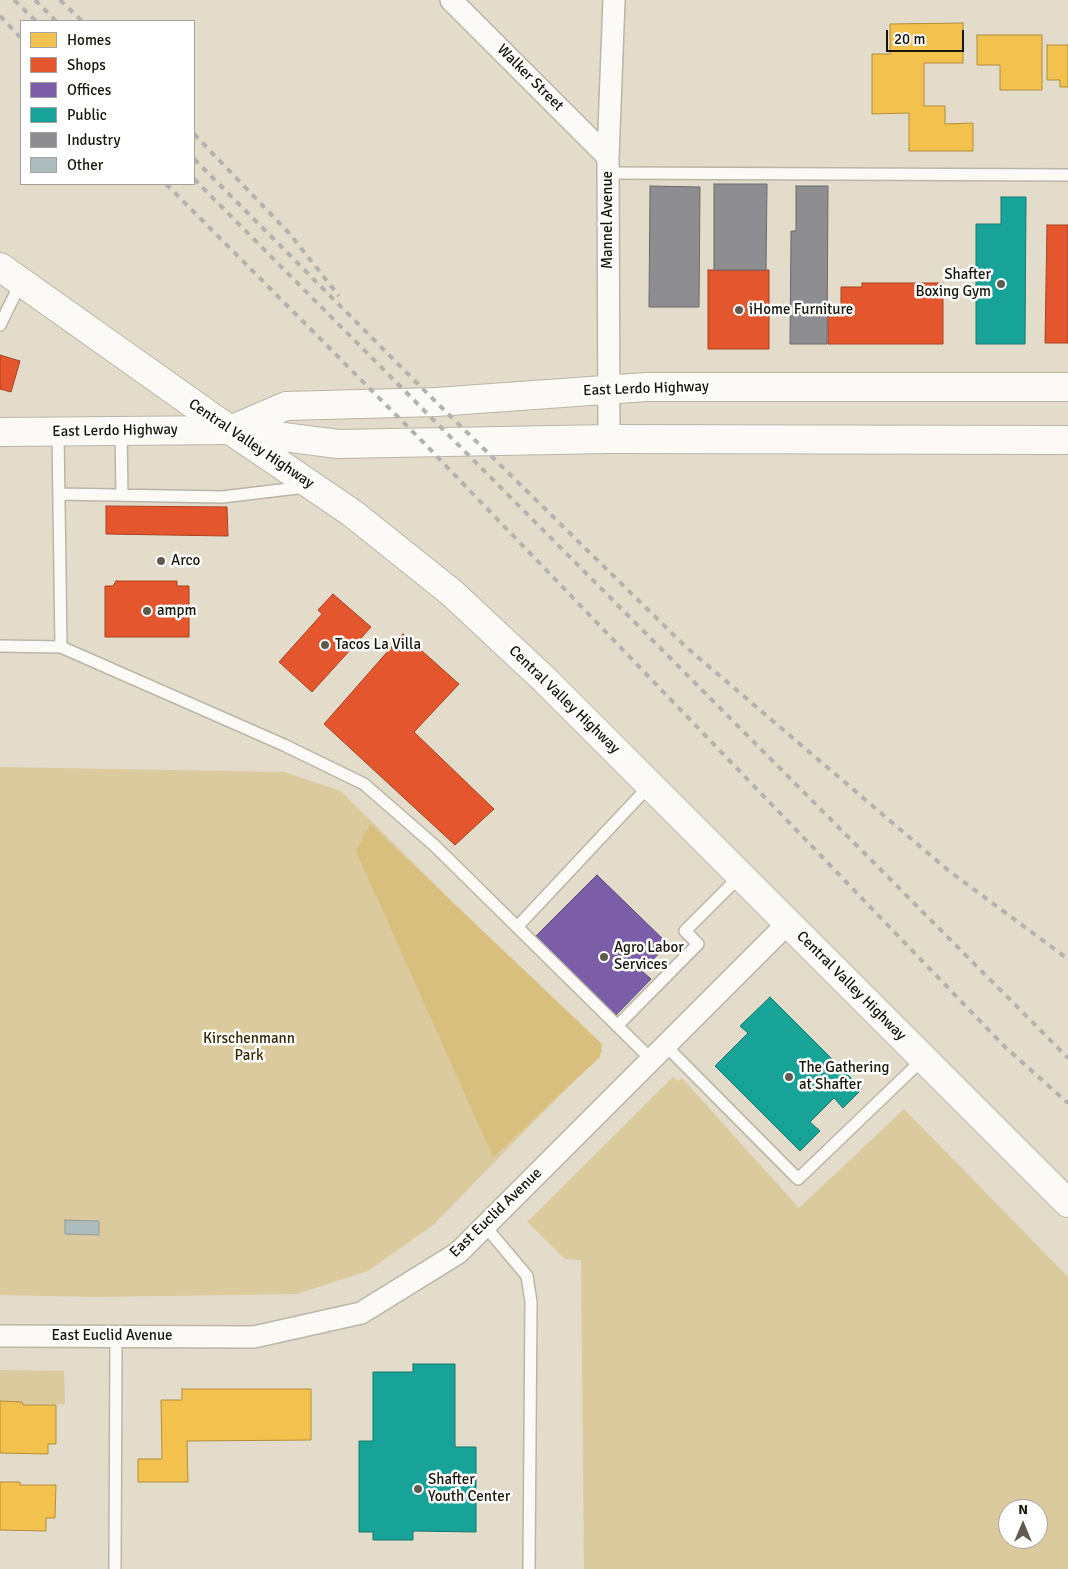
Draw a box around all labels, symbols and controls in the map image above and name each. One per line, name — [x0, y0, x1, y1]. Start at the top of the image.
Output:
legend — [20, 20, 195, 185]
scale bar — [888, 20, 966, 52]
text: 20 m — [894, 30, 925, 48]
text: Homes — [67, 31, 111, 49]
street label: Walker Street — [493, 41, 567, 115]
text: Shops — [67, 56, 106, 74]
text: Offices — [67, 81, 111, 99]
text: Public — [67, 106, 107, 124]
text: Industry — [67, 131, 120, 149]
text: Other — [67, 156, 103, 174]
street label: Mannel Avenue — [599, 171, 617, 269]
place label: Shafter Boxing Gym — [915, 266, 991, 301]
marker: Shafter Boxing Gym — [995, 278, 1007, 290]
place label: iHome Furniture — [749, 301, 853, 319]
marker: iHome Furniture — [733, 304, 745, 316]
street label: East Lerdo Highway — [583, 378, 709, 400]
street label: Central Valley Highway — [185, 395, 317, 493]
street label: East Lerdo Highway — [52, 421, 178, 441]
place label: Arco — [171, 552, 200, 570]
marker: Arco — [155, 555, 167, 567]
place label: ampm — [157, 602, 196, 620]
marker: ampm — [141, 605, 153, 617]
place label: Tacos La Villa — [335, 636, 421, 654]
marker: Tacos La Villa — [319, 639, 331, 651]
street label: Central Valley Highway — [505, 642, 623, 758]
street label: Central Valley Highway — [792, 927, 910, 1045]
place label: Agro Labor Services — [614, 939, 684, 974]
marker: Agro Labor Services — [598, 951, 610, 963]
park label: Kirschenmann Park — [203, 1030, 295, 1065]
place label: The Gathering at Shafter — [799, 1059, 889, 1094]
marker: The Gathering at Shafter — [783, 1071, 795, 1083]
street label: East Euclid Avenue — [446, 1164, 546, 1262]
street label: East Euclid Avenue — [51, 1327, 173, 1345]
place label: Shafter Youth Center — [428, 1471, 510, 1506]
marker: Shafter Youth Center — [412, 1483, 424, 1495]
north arrow — [998, 1499, 1048, 1549]
text: N — [1018, 1501, 1028, 1518]

